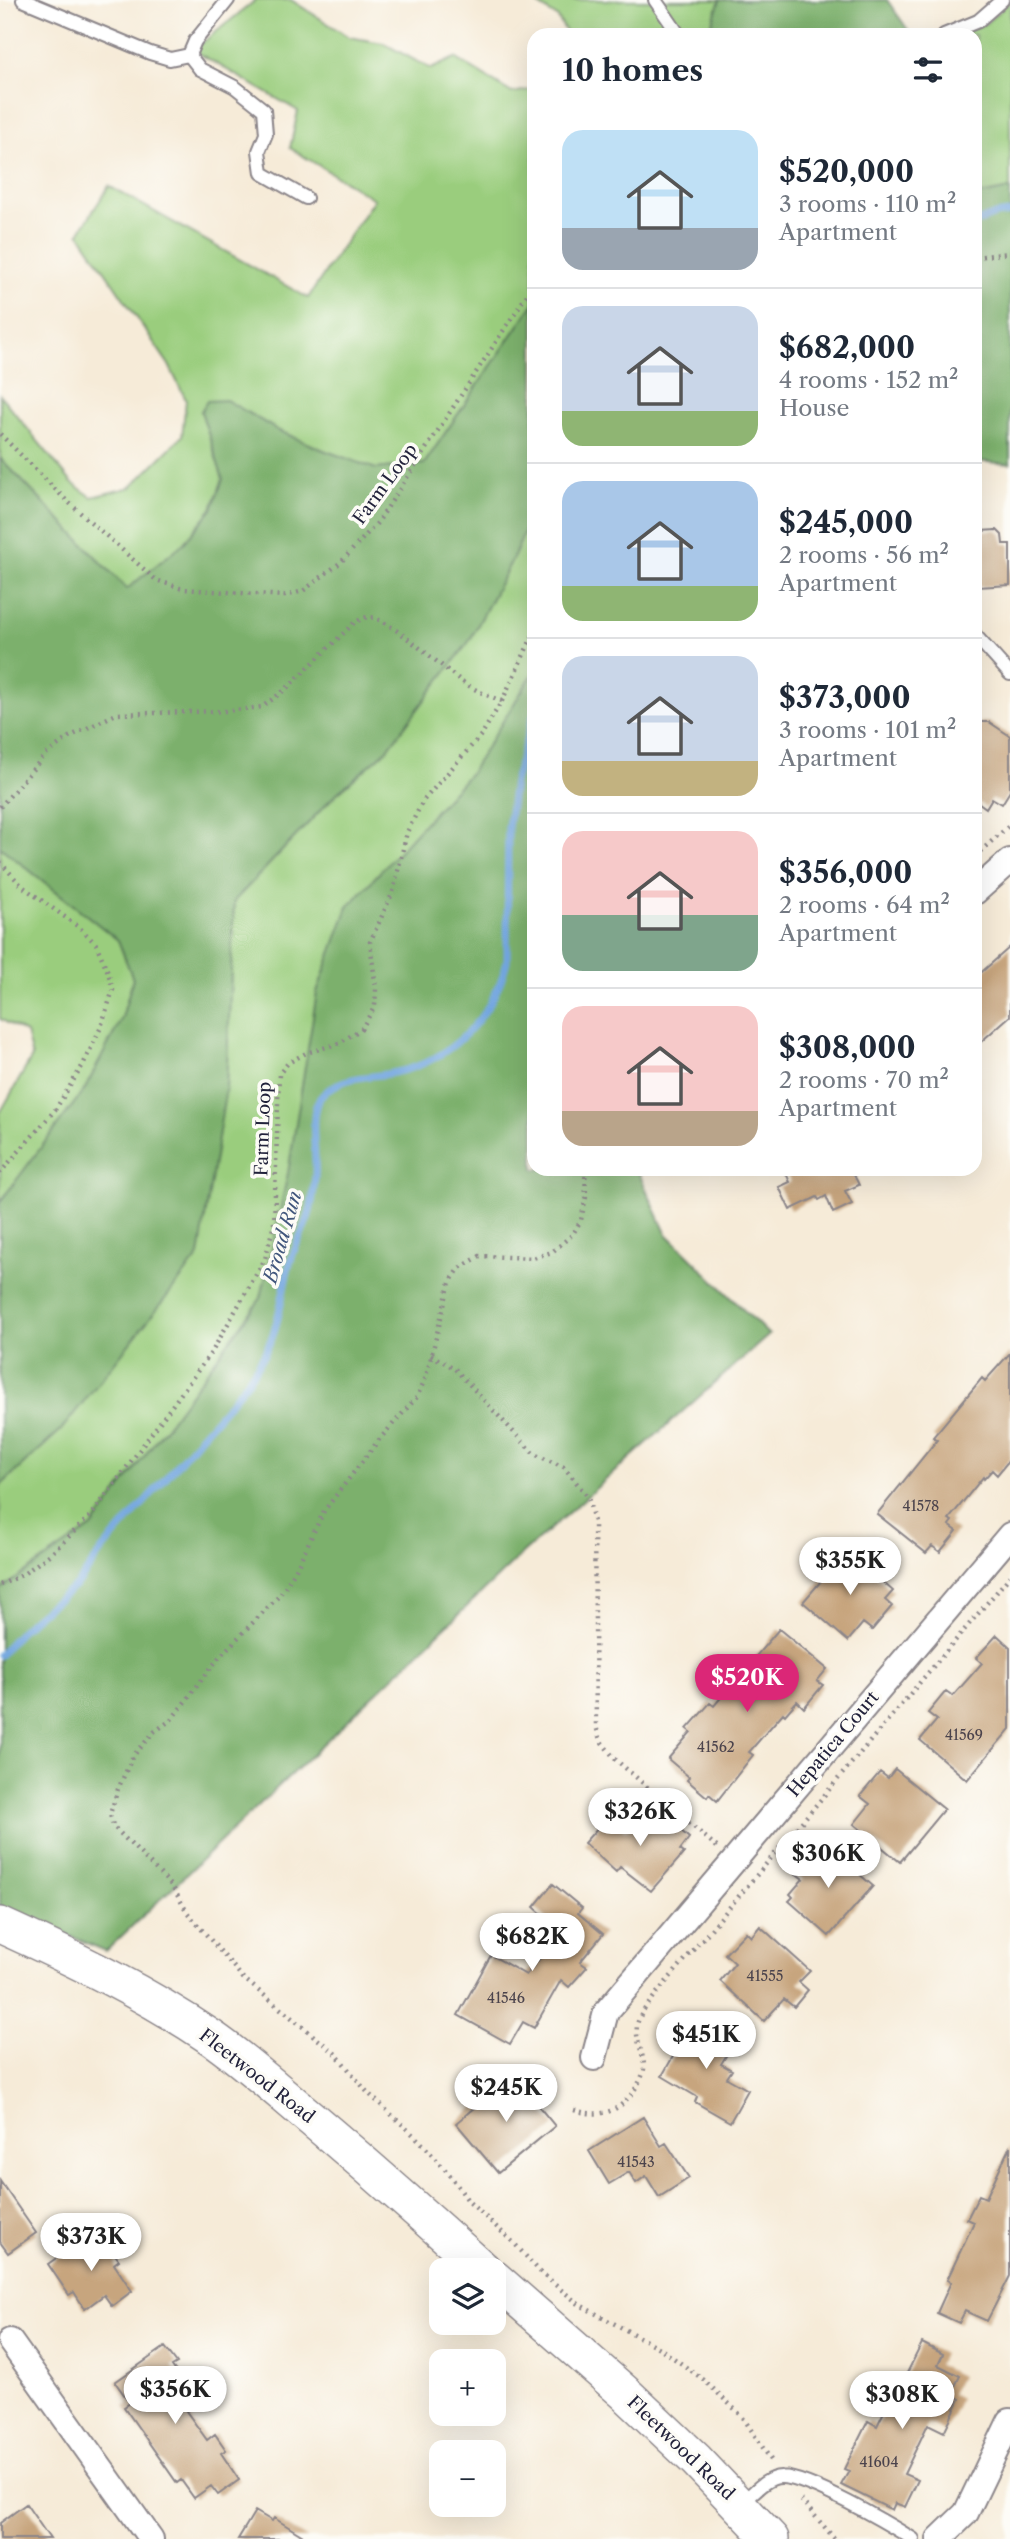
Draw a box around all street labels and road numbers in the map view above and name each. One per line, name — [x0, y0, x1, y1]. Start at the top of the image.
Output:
street label: Farm Loop — [348, 439, 422, 529]
street label: Farm Loop — [250, 1081, 276, 1177]
street label: Hepatica Court — [782, 1686, 884, 1801]
street label: Fleetwood Road — [195, 2024, 319, 2128]
street label: Fleetwood Road — [623, 2391, 739, 2505]

